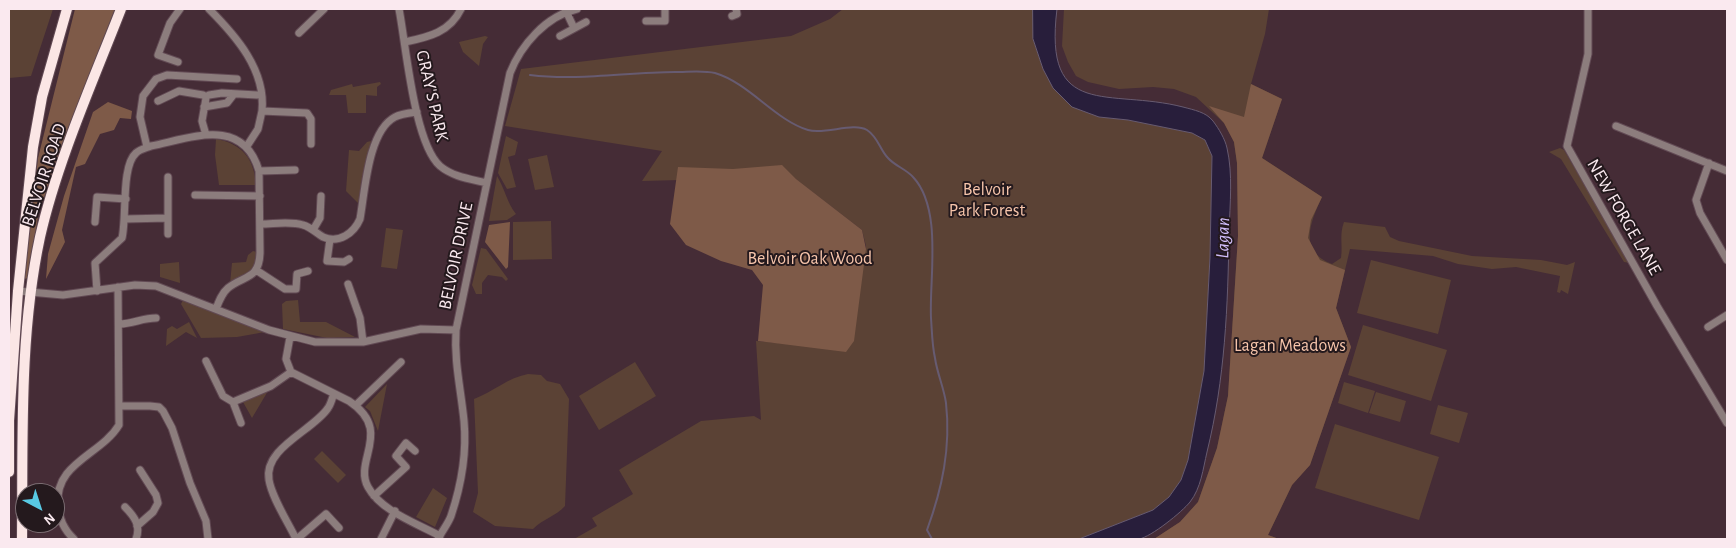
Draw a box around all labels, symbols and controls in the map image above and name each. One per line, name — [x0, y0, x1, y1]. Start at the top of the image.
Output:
street label: GRAY'S PARK — [411, 48, 453, 144]
street label: BELVOIR ROAD — [17, 121, 71, 229]
street label: NEW FORGE LANE — [1582, 155, 1666, 279]
park label: Belvoir Park Forest — [949, 179, 1025, 222]
street label: BELVOIR DRIVE — [434, 200, 478, 312]
water label: Lagan — [1211, 217, 1235, 259]
park label: Belvoir Oak Wood — [748, 248, 872, 270]
park label: Lagan Meadows — [1234, 335, 1346, 357]
north arrow — [15, 483, 65, 533]
text: N — [41, 510, 57, 527]

